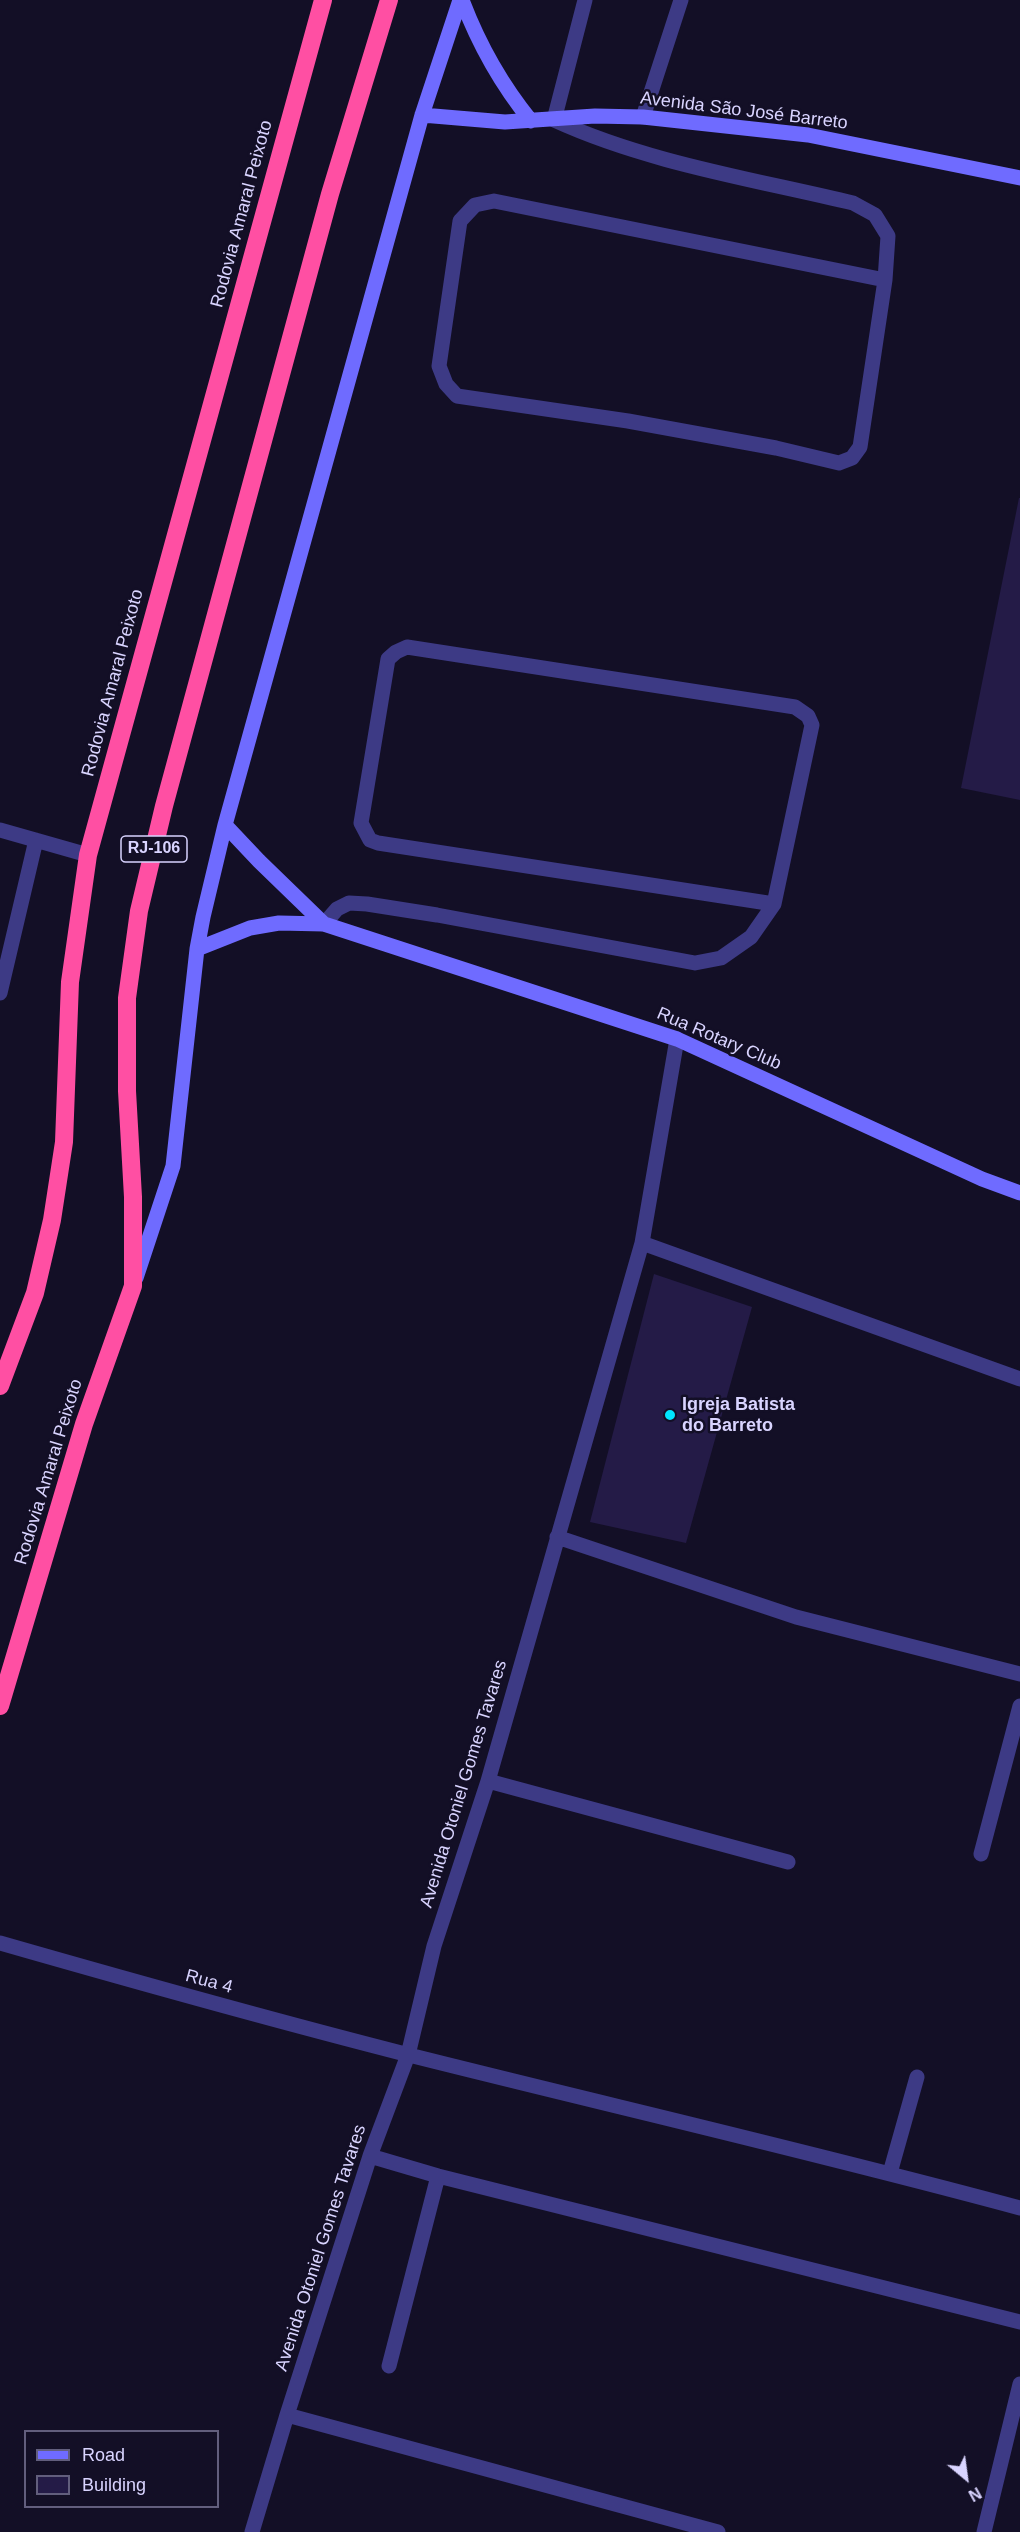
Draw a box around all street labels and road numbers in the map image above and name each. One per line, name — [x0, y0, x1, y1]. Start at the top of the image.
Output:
street label: Avenida São José Barreto — [639, 88, 849, 134]
street label: Rodovia Amaral Peixoto — [207, 118, 277, 310]
street label: Rodovia Amaral Peixoto — [78, 587, 148, 779]
road number: RJ-106 — [121, 836, 187, 862]
street label: Rua Rotary Club — [654, 1003, 784, 1075]
street label: Rodovia Amaral Peixoto — [10, 1377, 88, 1567]
street label: Avenida Otoniel Gomes Tavares — [416, 1658, 512, 1910]
street label: Rua 4 — [183, 1965, 235, 1999]
street label: Avenida Otoniel Gomes Tavares — [271, 2122, 371, 2374]

